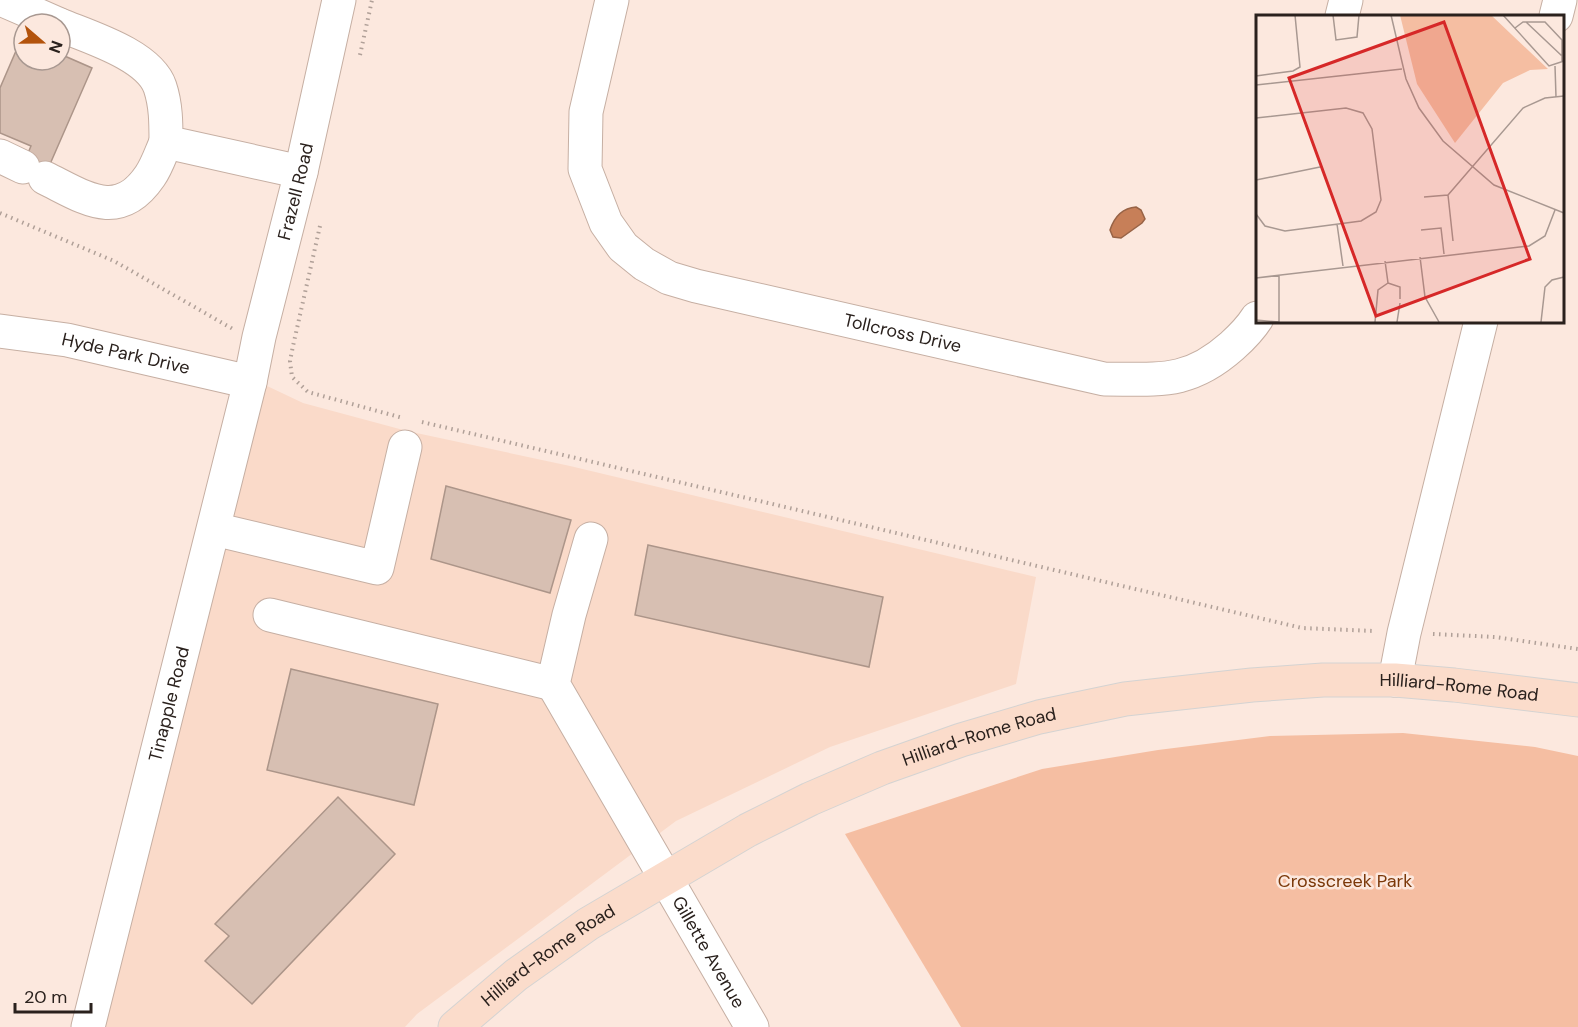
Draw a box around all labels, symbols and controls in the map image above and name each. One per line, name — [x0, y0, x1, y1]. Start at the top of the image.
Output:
north arrow — [12, 12, 72, 72]
inset map — [1256, 15, 1563, 322]
text: N — [44, 38, 67, 56]
street label: Frazell Road — [272, 141, 319, 243]
street label: Tollcross Drive — [841, 308, 964, 358]
street label: Hyde Park Drive — [59, 327, 192, 380]
street label: Tinapple Road — [143, 644, 195, 764]
street label: Hilliard-Rome Road — [1379, 668, 1540, 707]
street label: Hilliard-Rome Road — [899, 702, 1058, 772]
park label: Crosscreek Park — [1278, 869, 1412, 893]
street label: Gillette Avenue — [667, 892, 751, 1013]
street label: Hilliard-Rome Road — [476, 899, 620, 1011]
scale bar — [15, 976, 92, 1014]
text: 20 m — [24, 985, 67, 1009]

